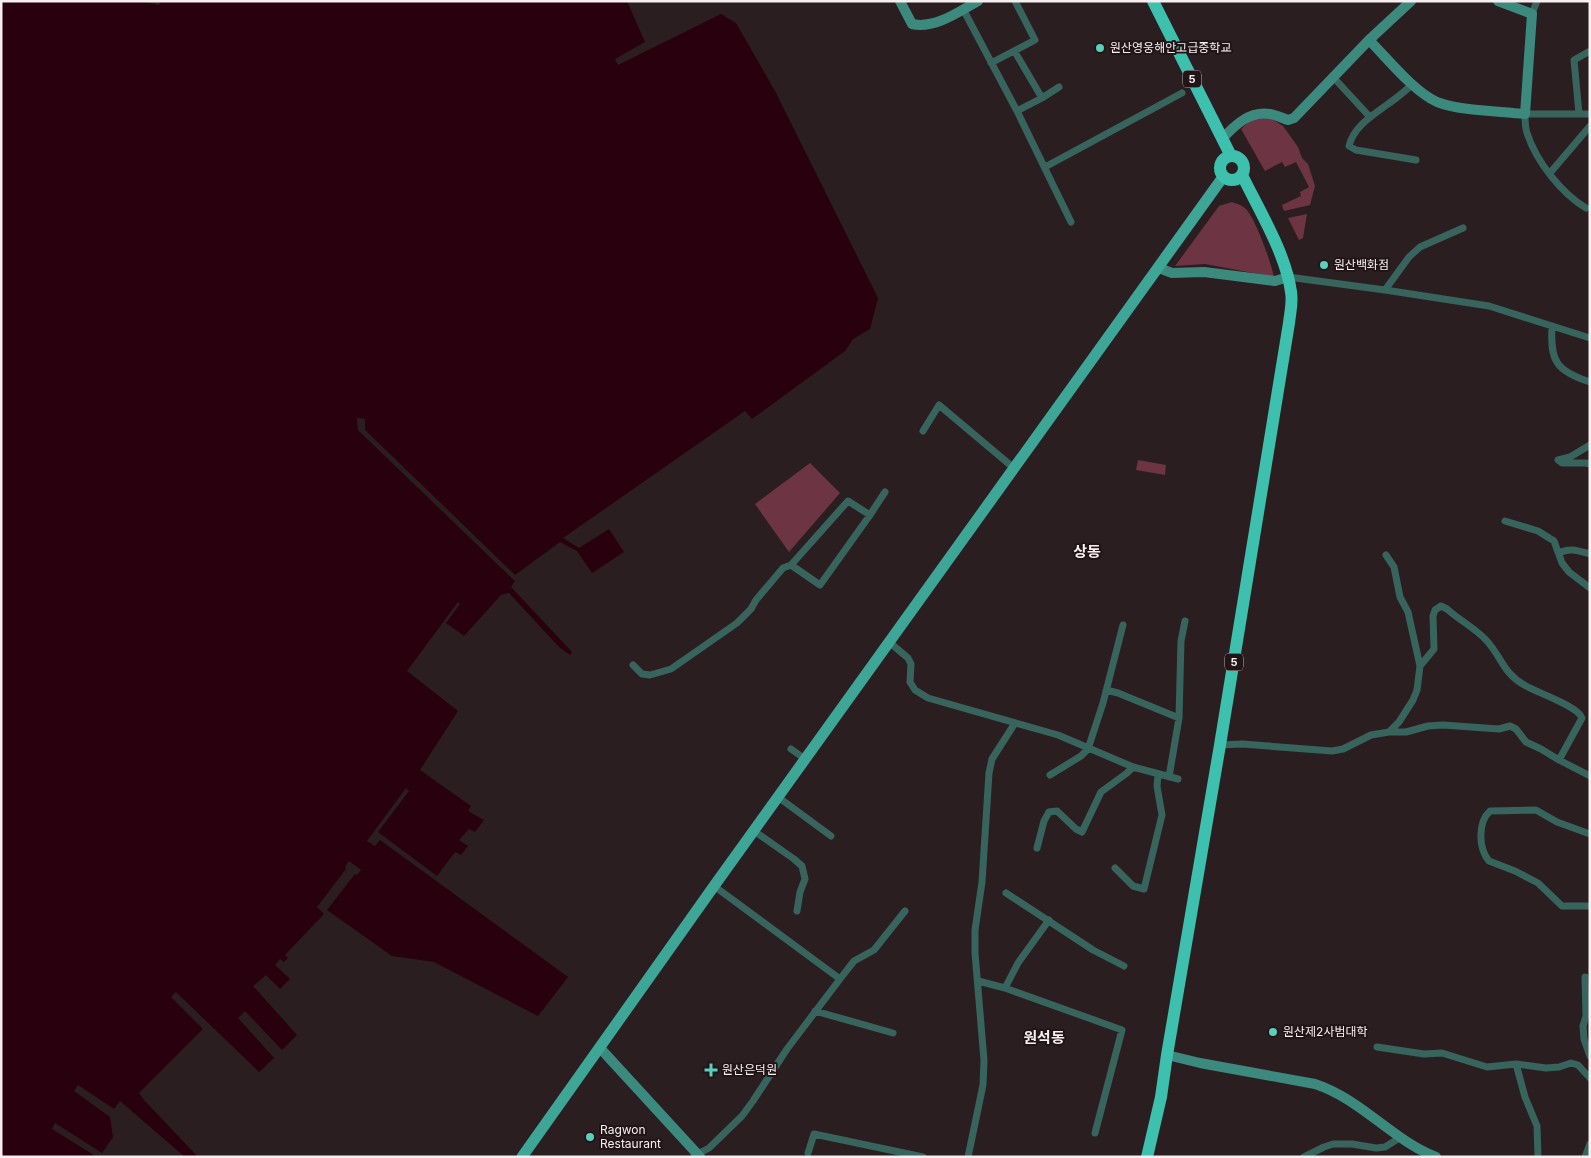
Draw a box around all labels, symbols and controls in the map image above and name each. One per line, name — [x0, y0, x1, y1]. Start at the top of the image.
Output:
place label: 원산영웅해안고급중학교 — [1110, 40, 1231, 55]
marker: 원산영웅해안고급중학교 — [1094, 42, 1106, 54]
road number: 5 — [1183, 70, 1201, 88]
place label: 원산백화점 — [1334, 257, 1389, 272]
marker: 원산백화점 — [1318, 259, 1330, 271]
district label: 상동 — [1073, 542, 1101, 561]
road number: 5 — [1225, 654, 1243, 670]
place label: 원산제2사범대학 — [1283, 1024, 1368, 1039]
marker: 원산제2사범대학 — [1267, 1026, 1279, 1038]
district label: 원석동 — [1023, 1028, 1065, 1047]
place label: 원산은덕원 — [722, 1062, 777, 1077]
marker: 원산은덕원 — [704, 1063, 718, 1077]
place label: Ragwon Restaurant — [600, 1122, 661, 1151]
marker: Ragwon Restaurant — [584, 1131, 596, 1143]

